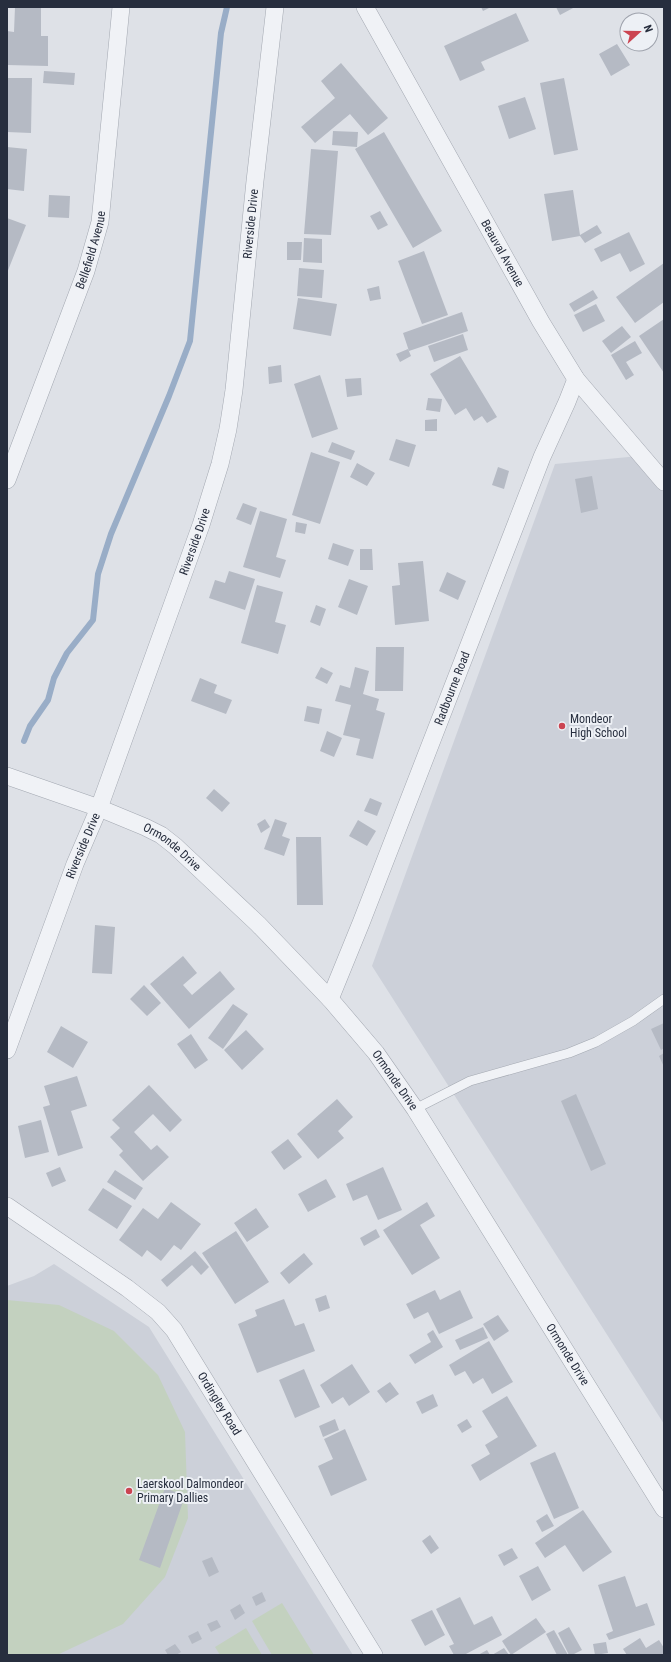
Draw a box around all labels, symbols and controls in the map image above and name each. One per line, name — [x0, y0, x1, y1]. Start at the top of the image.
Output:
north arrow — [619, 12, 659, 52]
text: N — [641, 23, 655, 34]
street label: Riverside Drive — [240, 188, 261, 259]
street label: Bellefield Avenue — [73, 210, 108, 291]
street label: Beauval Avenue — [478, 217, 527, 290]
street label: Riverside Drive — [177, 506, 213, 577]
street label: Radbourne Road — [432, 649, 473, 727]
place label: Mondeor High School — [570, 712, 627, 740]
marker: Mondeor High School — [557, 721, 567, 731]
street label: Riverside Drive — [63, 810, 103, 881]
street label: Ormonde Drive — [141, 820, 204, 874]
street label: Ormonde Drive — [369, 1048, 421, 1113]
street label: Ormonde Drive — [543, 1321, 592, 1388]
street label: Ordingley Road — [195, 1369, 244, 1438]
place label: Laerskool Dalmondeor Primary Dallies — [137, 1477, 244, 1505]
marker: Laerskool Dalmondeor Primary Dallies — [124, 1486, 134, 1496]

